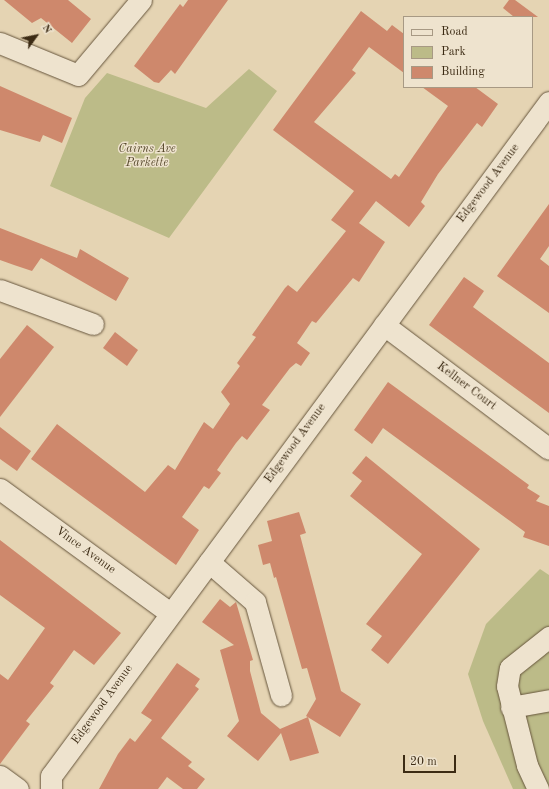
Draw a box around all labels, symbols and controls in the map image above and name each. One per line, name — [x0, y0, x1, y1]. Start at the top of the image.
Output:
north arrow — [16, 16, 56, 56]
legend — [403, 16, 533, 88]
text: N — [40, 23, 53, 36]
text: Road — [441, 26, 468, 38]
text: Park — [441, 46, 466, 58]
text: Building — [441, 66, 485, 78]
street label: Edgewood Avenue — [455, 142, 523, 226]
park label: Cairns Ave Parkette — [118, 143, 176, 171]
street label: Kellner Court — [433, 360, 499, 414]
street label: Edgewood Avenue — [262, 401, 330, 487]
street label: Vince Avenue — [52, 524, 118, 578]
street label: Edgewood Avenue — [69, 662, 137, 748]
scale bar — [405, 747, 458, 773]
text: 20 m — [410, 756, 437, 768]

